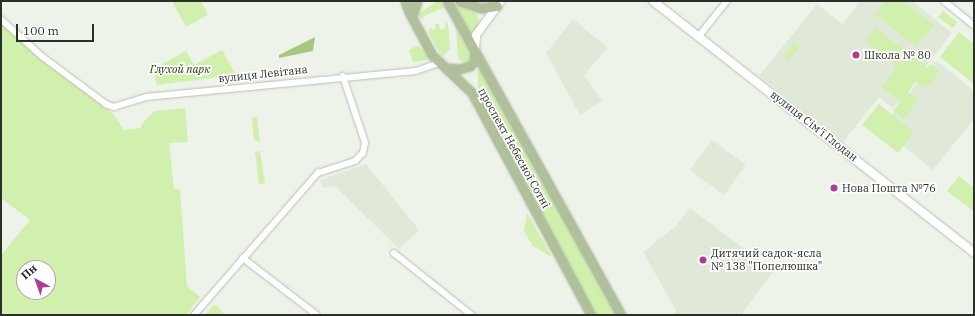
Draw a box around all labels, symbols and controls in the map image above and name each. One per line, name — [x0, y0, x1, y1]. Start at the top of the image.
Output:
scale bar — [18, 16, 96, 42]
text: 100 m — [23, 23, 59, 38]
place label: Школа № 80 — [864, 48, 931, 62]
marker: Школа № 80 — [851, 50, 861, 60]
park label: Глухой парк — [150, 62, 210, 76]
street label: вулиця Левітана — [218, 63, 308, 85]
street label: проспект Небесної Сотні — [475, 86, 553, 210]
street label: вулиця Сім'ї Глодан — [768, 88, 860, 164]
place label: Нова Пошта №76 — [842, 181, 936, 195]
marker: Нова Пошта №76 — [829, 183, 839, 193]
place label: Дитячий садок-ясла № 138 "Попелюшка" — [711, 247, 822, 273]
marker: Дитячий садок-ясла № 138 "Попелюшка" — [698, 255, 708, 265]
north arrow — [16, 260, 56, 300]
text: Пн — [18, 261, 40, 282]

